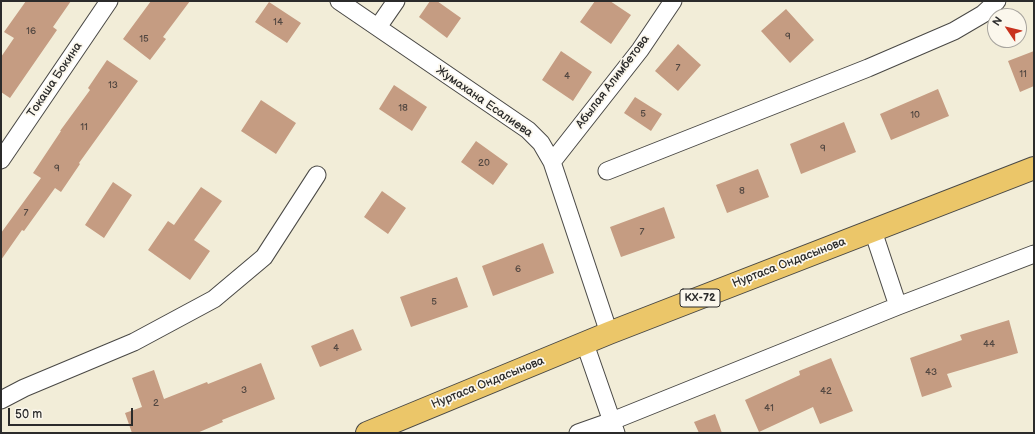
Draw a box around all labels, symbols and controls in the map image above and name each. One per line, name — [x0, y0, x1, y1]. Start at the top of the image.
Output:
north arrow — [987, 8, 1027, 48]
text: N — [990, 14, 1005, 29]
house number: 14 — [273, 16, 283, 28]
house number: 16 — [26, 25, 36, 37]
house number: 9 — [785, 30, 791, 42]
street label: Абылая Алимбетова — [573, 32, 653, 132]
house number: 15 — [139, 33, 149, 45]
street label: Токаша Бокина — [25, 40, 85, 120]
house number: 7 — [676, 62, 680, 74]
street label: Жумахана Есалиева — [433, 63, 535, 141]
house number: 11 — [1019, 68, 1027, 80]
house number: 4 — [564, 70, 570, 82]
house number: 13 — [108, 79, 118, 91]
house number: 18 — [398, 102, 408, 114]
house number: 5 — [640, 108, 646, 120]
house number: 10 — [910, 109, 920, 121]
house number: 11 — [80, 121, 88, 133]
house number: 9 — [820, 142, 826, 154]
house number: 20 — [478, 157, 490, 169]
house number: 9 — [54, 162, 60, 174]
house number: 8 — [739, 185, 745, 197]
house number: 7 — [24, 207, 28, 219]
house number: 7 — [640, 226, 644, 238]
street label: Нуртаса Ондасынова — [730, 235, 848, 291]
house number: 6 — [515, 263, 521, 275]
road number: КХ-72 — [680, 289, 720, 307]
house number: 5 — [431, 296, 437, 308]
house number: 44 — [983, 338, 995, 350]
house number: 4 — [333, 342, 339, 354]
street label: Нуртаса Ондасынова — [429, 354, 547, 412]
house number: 43 — [925, 366, 937, 378]
house number: 3 — [241, 384, 247, 396]
house number: 42 — [820, 385, 832, 397]
house number: 2 — [153, 397, 159, 409]
scale bar — [10, 400, 135, 426]
house number: 41 — [764, 402, 774, 414]
text: 50 m — [15, 407, 42, 422]

